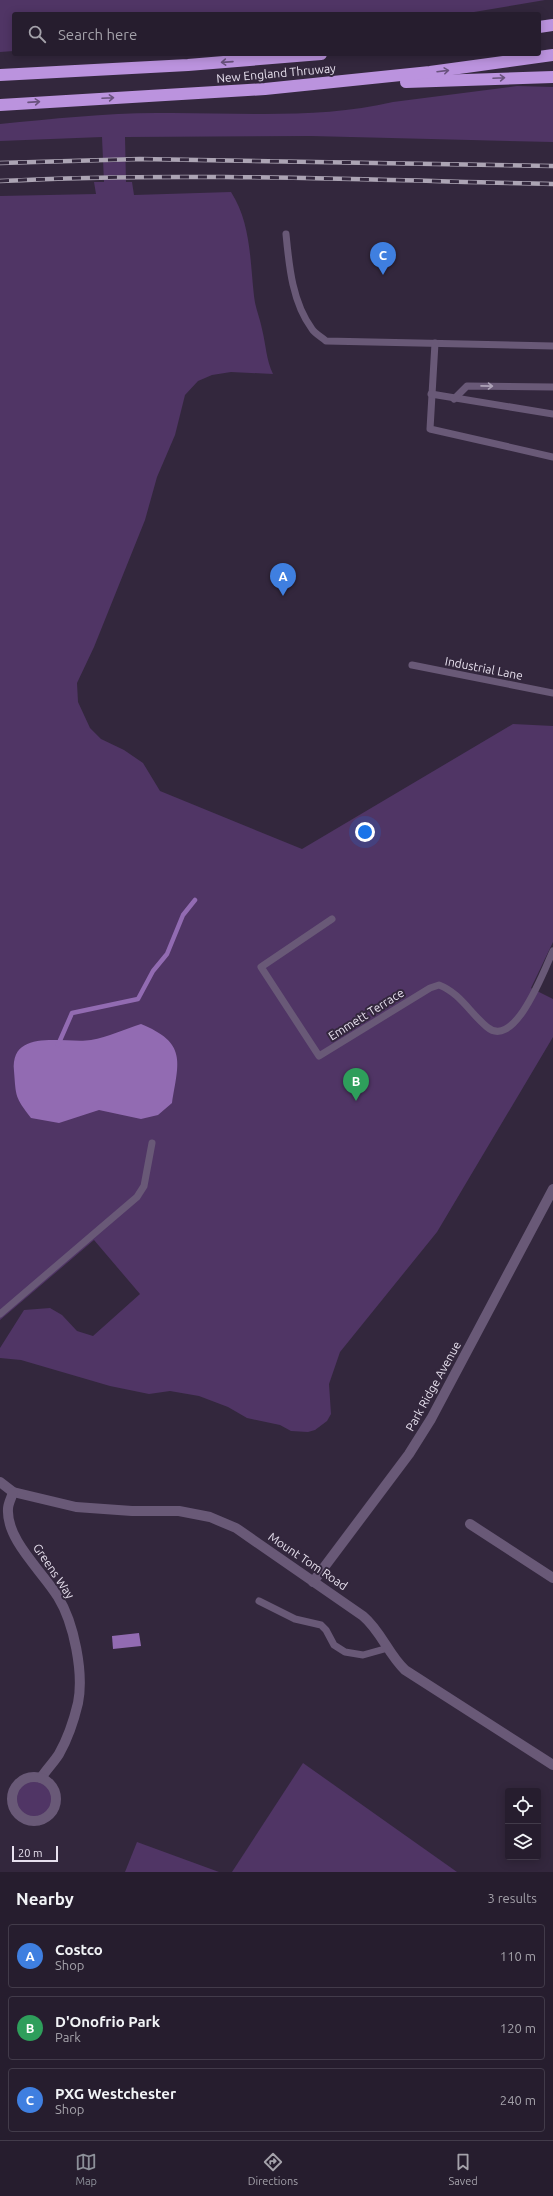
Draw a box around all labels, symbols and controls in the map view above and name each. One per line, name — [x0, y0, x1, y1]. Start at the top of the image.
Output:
search box — [12, 12, 541, 56]
icon: search — [26, 23, 48, 45]
text: Search here — [58, 26, 137, 43]
one-way arrow — [221, 58, 234, 65]
street label: New England Thruway — [216, 61, 336, 85]
one-way arrow — [436, 67, 449, 74]
one-way arrow — [492, 74, 505, 82]
one-way arrow — [101, 95, 114, 102]
one-way arrow — [27, 99, 40, 106]
pin: C — [370, 242, 396, 275]
one-way arrow — [480, 382, 493, 390]
pin: A — [270, 563, 296, 596]
street label: Industrial Lane — [444, 654, 524, 682]
your location — [355, 822, 375, 842]
street label: Emmett Terrace — [326, 986, 406, 1042]
pin: B — [343, 1068, 369, 1101]
street label: Park Ridge Avenue — [403, 1339, 463, 1433]
street label: Mount Tom Road — [266, 1530, 350, 1592]
street label: Greens Way — [31, 1541, 77, 1601]
map controls — [505, 1788, 541, 1860]
button: locate — [505, 1788, 541, 1824]
button: layers — [505, 1824, 541, 1860]
scale bar — [12, 1844, 58, 1863]
text: 20 m — [18, 1847, 42, 1859]
text: Nearby — [16, 1889, 74, 1908]
text: 3 results — [487, 1891, 537, 1905]
text: Costco — [55, 1941, 103, 1958]
text: A — [25, 1949, 35, 1963]
text: 110 m — [500, 1949, 536, 1963]
text: Shop — [55, 1958, 84, 1972]
text: D'Onofrio Park — [55, 2013, 160, 2030]
text: B — [26, 2021, 34, 2035]
text: 120 m — [500, 2021, 536, 2035]
text: Park — [55, 2030, 81, 2044]
text: PXG Westchester — [55, 2085, 176, 2102]
text: C — [26, 2093, 34, 2107]
text: 240 m — [500, 2093, 536, 2107]
text: Shop — [55, 2102, 84, 2116]
tab: Map — [75, 2151, 97, 2187]
tab: Directions — [248, 2151, 298, 2187]
tab: Saved — [448, 2151, 478, 2187]

